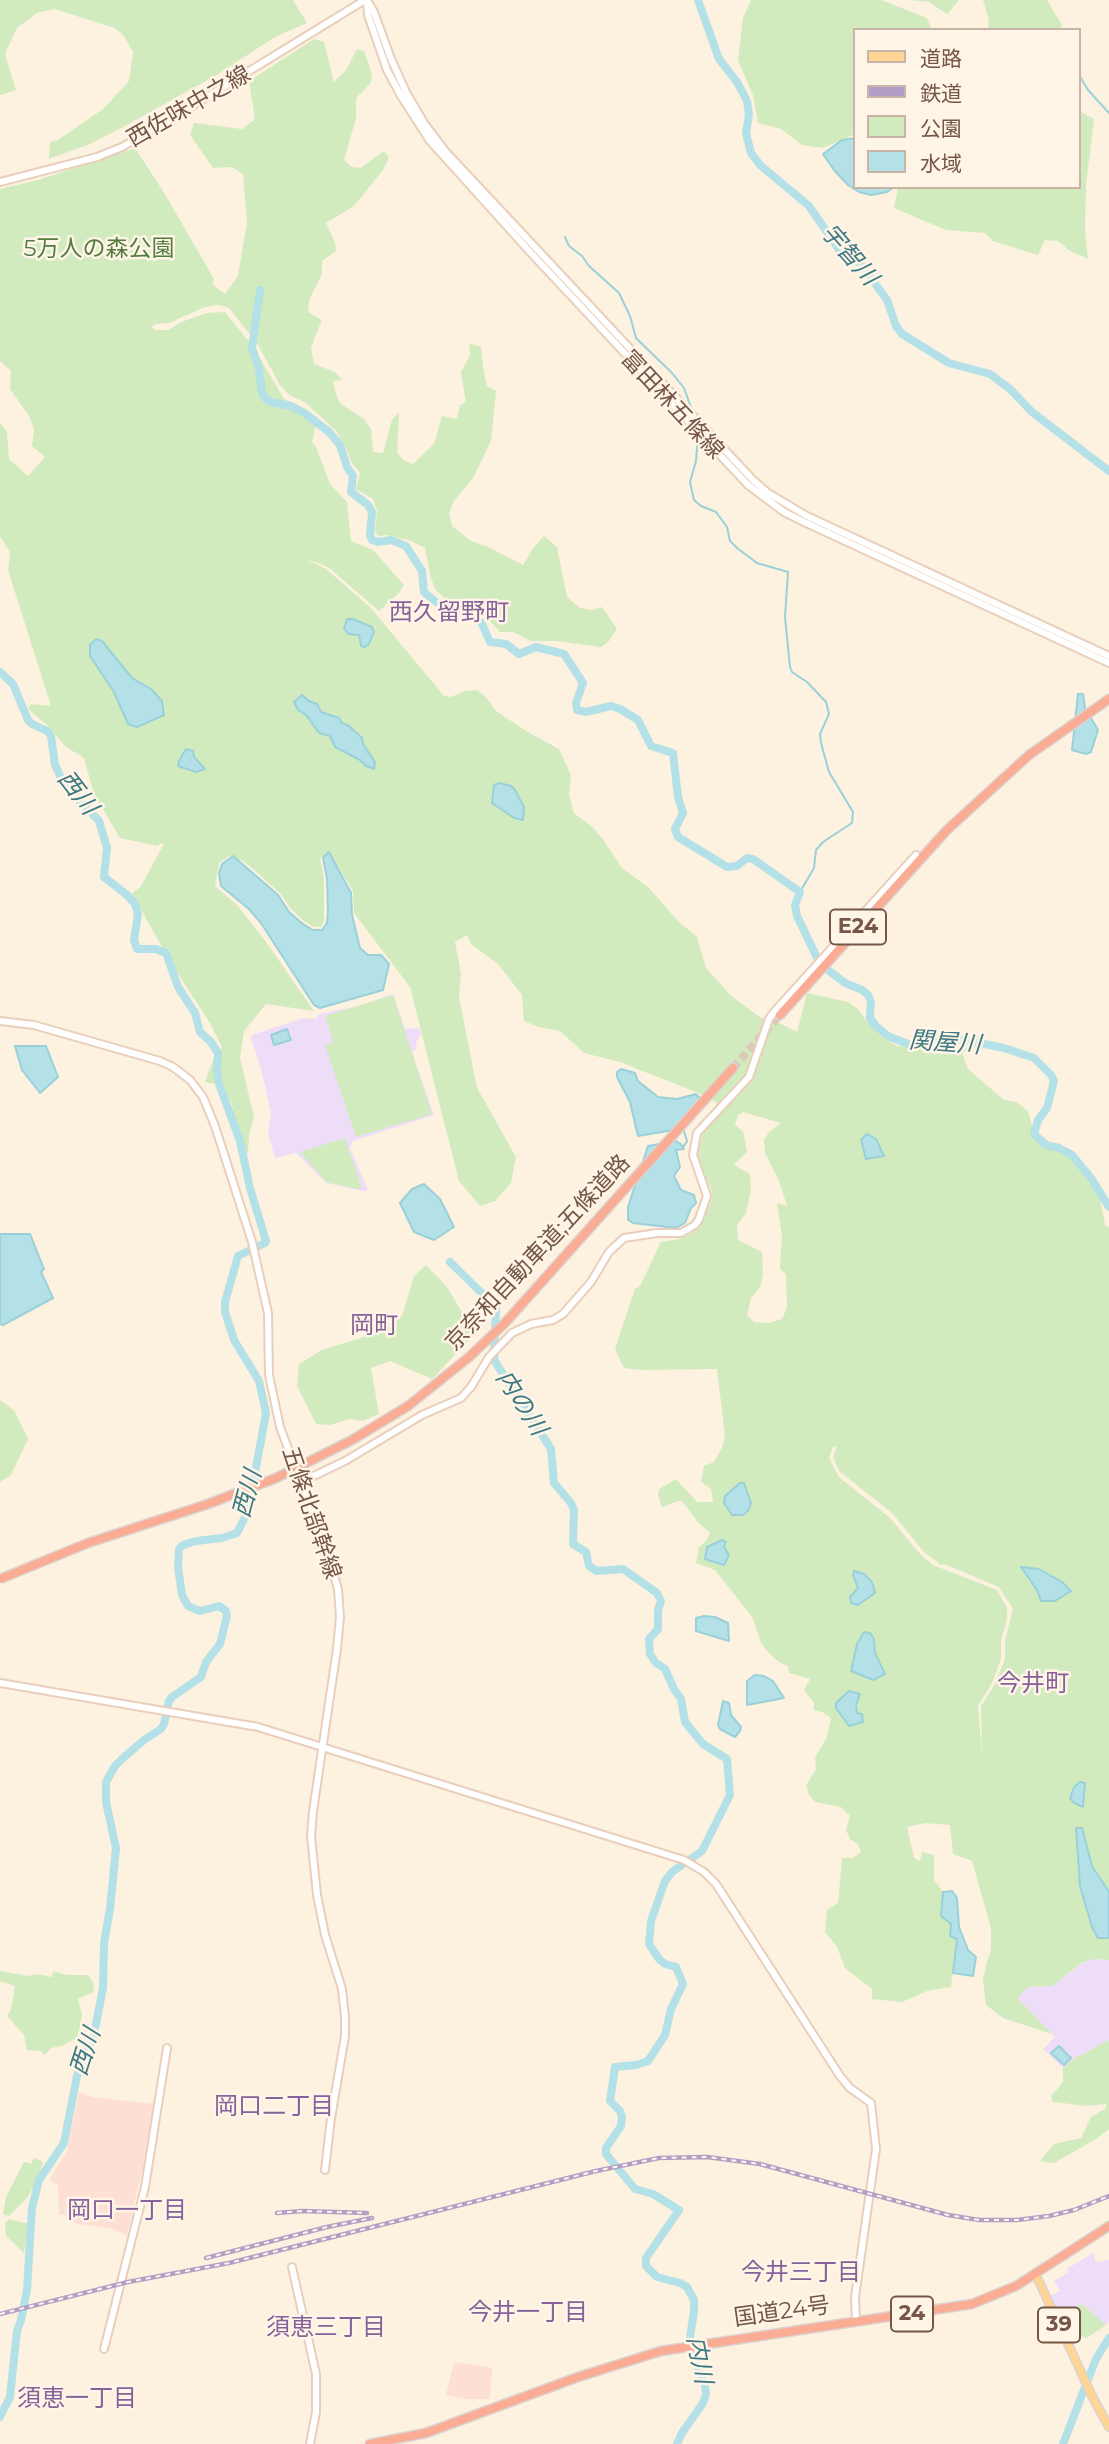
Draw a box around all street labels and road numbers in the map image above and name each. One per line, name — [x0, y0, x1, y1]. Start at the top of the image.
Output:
street label: 西佐味中之線 — [122, 61, 256, 153]
street label: 富田林五條線 — [615, 345, 729, 465]
road number: E24 — [830, 909, 886, 944]
street label: 京奈和自動車道;五條道路 — [440, 1149, 636, 1357]
street label: 五條北部幹線 — [275, 1443, 347, 1583]
street label: 国道24号 — [732, 2292, 832, 2332]
road number: 24 — [891, 2296, 933, 2332]
road number: 39 — [1038, 2308, 1080, 2342]

